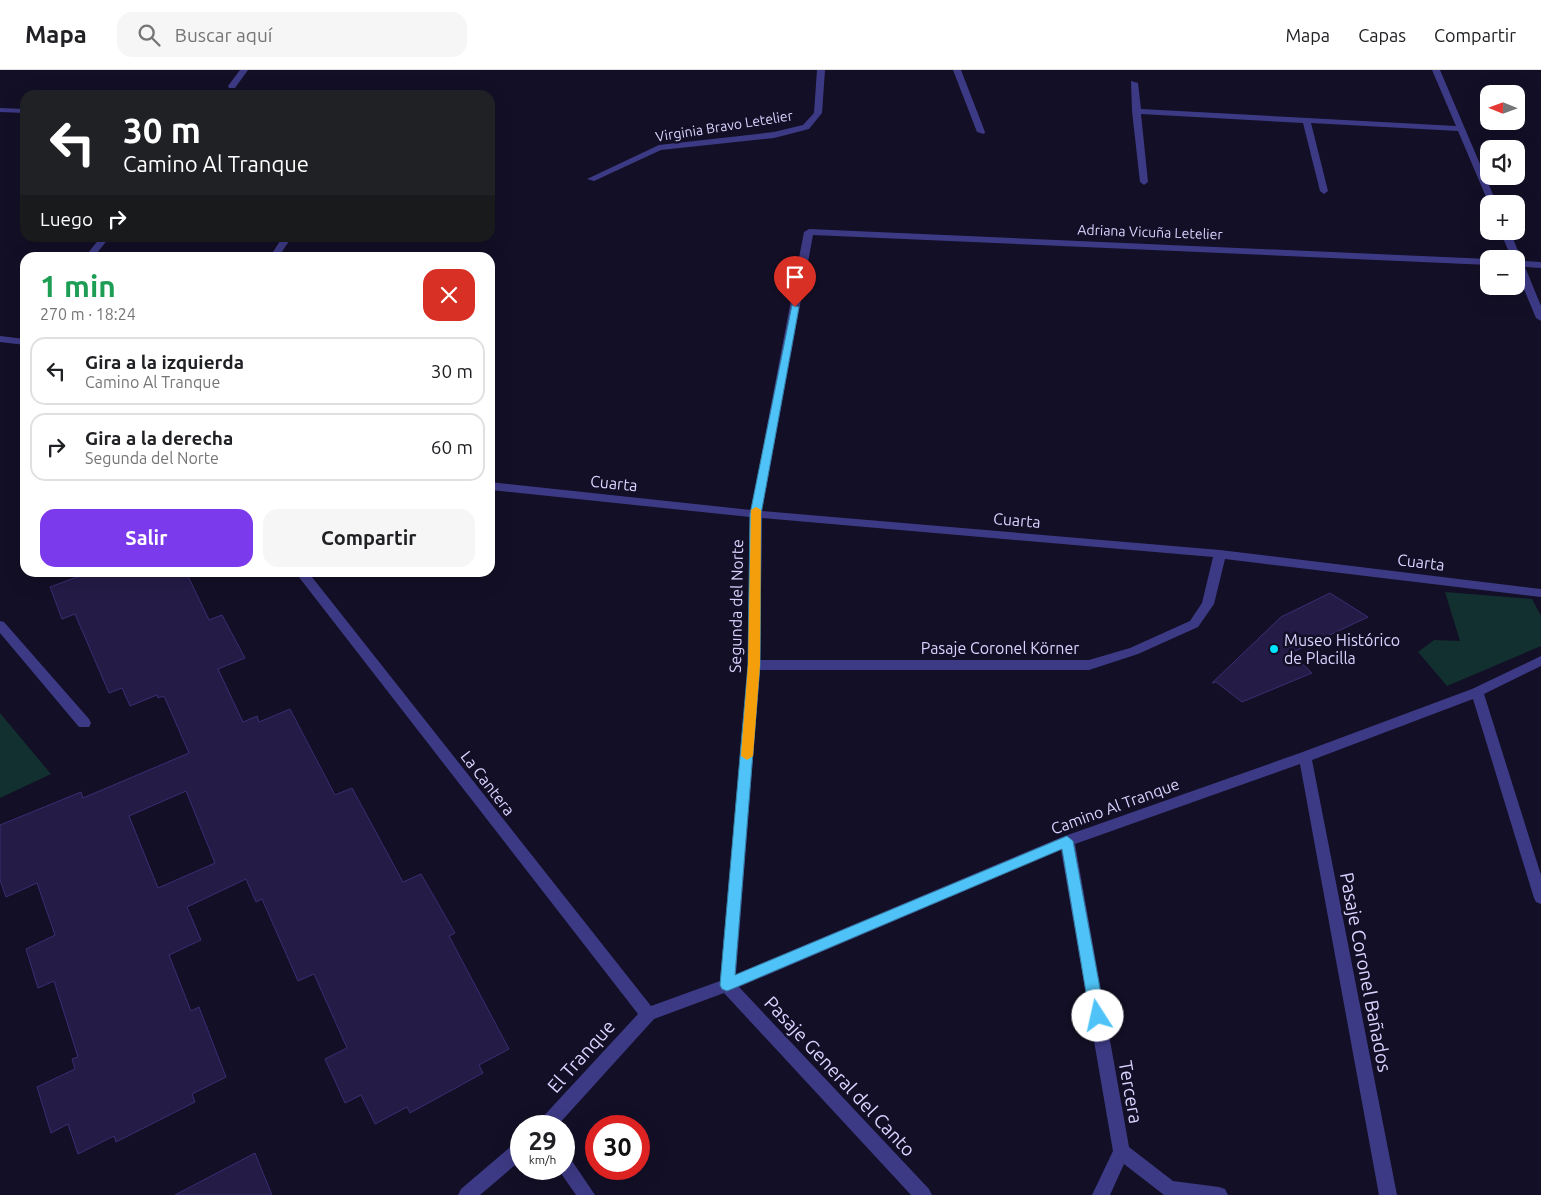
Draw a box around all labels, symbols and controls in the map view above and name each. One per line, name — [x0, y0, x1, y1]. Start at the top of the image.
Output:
search box — [117, 12, 467, 57]
text: Mapa — [25, 21, 87, 48]
icon: search — [135, 21, 163, 49]
text: Buscar aquí — [175, 24, 272, 46]
text: Mapa — [1285, 25, 1330, 45]
text: Capas — [1358, 25, 1406, 45]
text: Compartir — [1434, 25, 1516, 45]
north arrow — [1480, 85, 1525, 130]
map controls — [1480, 85, 1525, 295]
street label: Virginia Bravo Letelier — [654, 107, 795, 145]
icon: left — [40, 110, 105, 175]
text: 30 m — [123, 110, 201, 150]
button: sound — [1480, 140, 1525, 185]
text: Camino Al Tranque — [123, 151, 309, 176]
button: + — [1480, 195, 1525, 240]
icon: right — [103, 205, 131, 233]
text: Luego — [40, 208, 93, 230]
street label: Adriana Vicuña Letelier — [1077, 221, 1224, 243]
button: − — [1480, 250, 1525, 295]
pin — [774, 256, 816, 307]
icon: arrive — [781, 263, 809, 291]
text: 1 min — [40, 269, 116, 303]
button: close — [423, 269, 475, 321]
text: 270 m · 18:24 — [40, 305, 136, 323]
text: Gira a la izquierda — [85, 351, 244, 373]
icon: left — [42, 357, 70, 385]
text: 30 m — [431, 360, 473, 382]
text: Camino Al Tranque — [85, 373, 220, 391]
text: Gira a la derecha — [85, 427, 233, 449]
icon: right — [42, 433, 70, 461]
text: 60 m — [431, 436, 473, 458]
text: Segunda del Norte — [85, 449, 219, 467]
street label: Cuarta — [589, 472, 639, 494]
button: Salir — [40, 509, 253, 567]
button: Compartir — [263, 509, 475, 567]
street label: Cuarta — [993, 509, 1041, 531]
street label: Segunda del Norte — [726, 539, 746, 673]
street label: Cuarta — [1396, 550, 1446, 574]
place label: Museo Histórico de Placilla — [1284, 631, 1400, 667]
street label: Pasaje Coronel Körner — [921, 639, 1079, 657]
marker: Museo Histórico de Placilla — [1268, 643, 1280, 655]
street label: La Cantera — [457, 747, 519, 819]
street label: Camino Al Tranque — [1048, 774, 1182, 838]
street label: Pasaje Coronel Bañados — [1336, 870, 1396, 1074]
position arrow — [1071, 989, 1123, 1041]
street label: Pasaje General del Canto — [760, 991, 920, 1161]
street label: El Tranque — [543, 1015, 619, 1097]
street label: Tercera — [1115, 1059, 1147, 1125]
speed limit sign: 30 — [585, 1115, 650, 1180]
text: 29 — [528, 1127, 557, 1155]
text: km/h — [529, 1153, 556, 1166]

